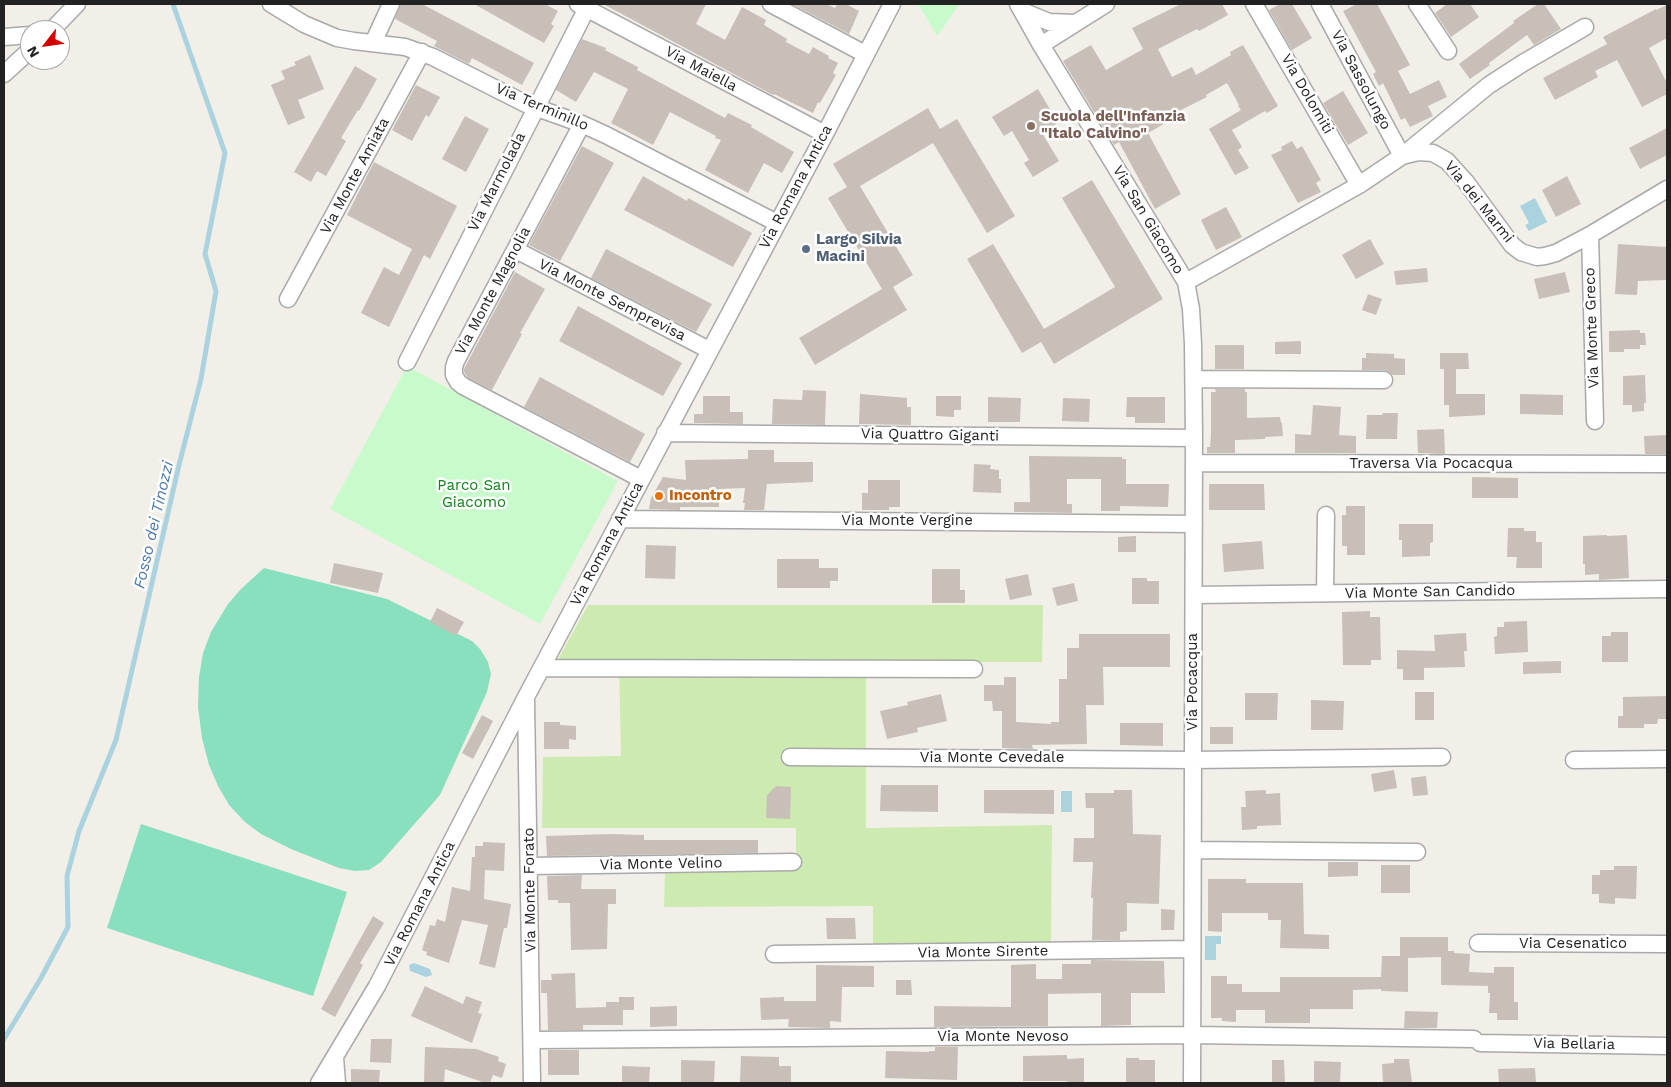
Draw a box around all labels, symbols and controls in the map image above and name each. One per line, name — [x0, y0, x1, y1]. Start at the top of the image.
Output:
north arrow — [20, 20, 70, 70]
street label: Via Sassolungo — [1327, 27, 1395, 133]
street label: Via Maiella — [662, 43, 740, 95]
text: N — [23, 44, 42, 60]
street label: Via Dolomiti — [1277, 51, 1337, 137]
street label: Via Terminillo — [493, 79, 591, 135]
place label: Scuola dell'Infanzia "Italo Calvino" — [1041, 108, 1186, 143]
street label: Via Monte Amiata — [317, 115, 393, 237]
marker: Scuola dell'Infanzia "Italo Calvino" — [1025, 120, 1037, 132]
street label: Via Romana Antica — [756, 122, 836, 252]
street label: Via Marmolada — [464, 129, 530, 235]
street label: Via dei Marmi — [1441, 157, 1517, 247]
street label: Via San Giacomo — [1108, 162, 1188, 278]
street label: Via Monte Magnolia — [452, 224, 534, 358]
place label: Largo Silvia Macini — [816, 231, 902, 266]
marker: Largo Silvia Macini — [800, 243, 812, 255]
street label: Via Monte Semprevisa — [535, 255, 689, 345]
street label: Via Monte Greco — [1581, 267, 1603, 389]
street label: Via Quattro Giganti — [861, 425, 999, 445]
street label: Traversa Via Pocacqua — [1349, 455, 1513, 473]
water label: Fosso dei Tinozzi — [130, 459, 178, 591]
park label: Parco San Giacomo — [437, 477, 511, 512]
street label: Via Romana Antica — [567, 479, 647, 609]
place label: Incontro — [669, 487, 732, 505]
marker: Incontro — [653, 490, 665, 502]
street label: Via Monte Vergine — [841, 512, 973, 530]
street label: Via Monte San Candido — [1345, 582, 1515, 602]
street label: Via Pocacqua — [1184, 633, 1202, 731]
street label: Via Monte Cevedale — [920, 749, 1064, 767]
street label: Via Monte Forato — [520, 827, 540, 953]
street label: Via Romana Antica — [381, 838, 459, 970]
street label: Via Monte Velino — [599, 854, 723, 874]
street label: Via Cesenatico — [1519, 935, 1627, 953]
street label: Via Monte Sirente — [918, 942, 1048, 962]
street label: Via Monte Nevoso — [937, 1028, 1069, 1046]
street label: Via Bellaria — [1533, 1034, 1615, 1054]

